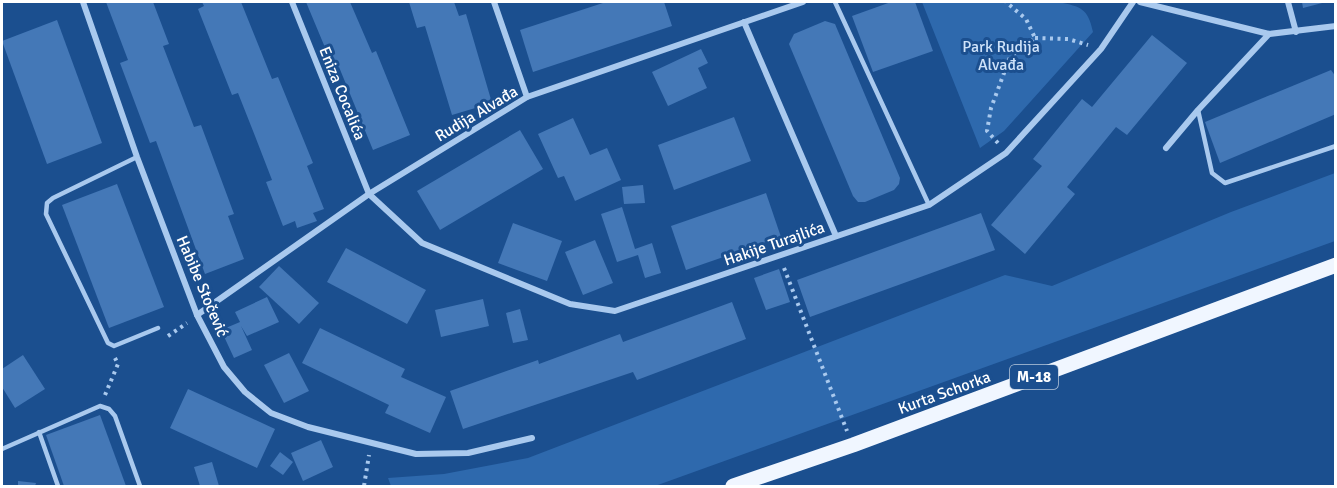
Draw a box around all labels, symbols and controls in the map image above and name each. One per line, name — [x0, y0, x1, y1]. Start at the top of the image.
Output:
park label: Park Rudija Alvađa — [962, 37, 1040, 75]
street label: Eniza Cocalića — [314, 44, 370, 143]
street label: Rudija Alvađa — [432, 81, 522, 146]
street label: Hakije Turajlića — [721, 217, 827, 271]
street label: Habibe Stočević — [172, 233, 232, 340]
road number: M-18 — [1010, 365, 1058, 389]
street label: Kurta Schorka — [895, 367, 993, 419]

